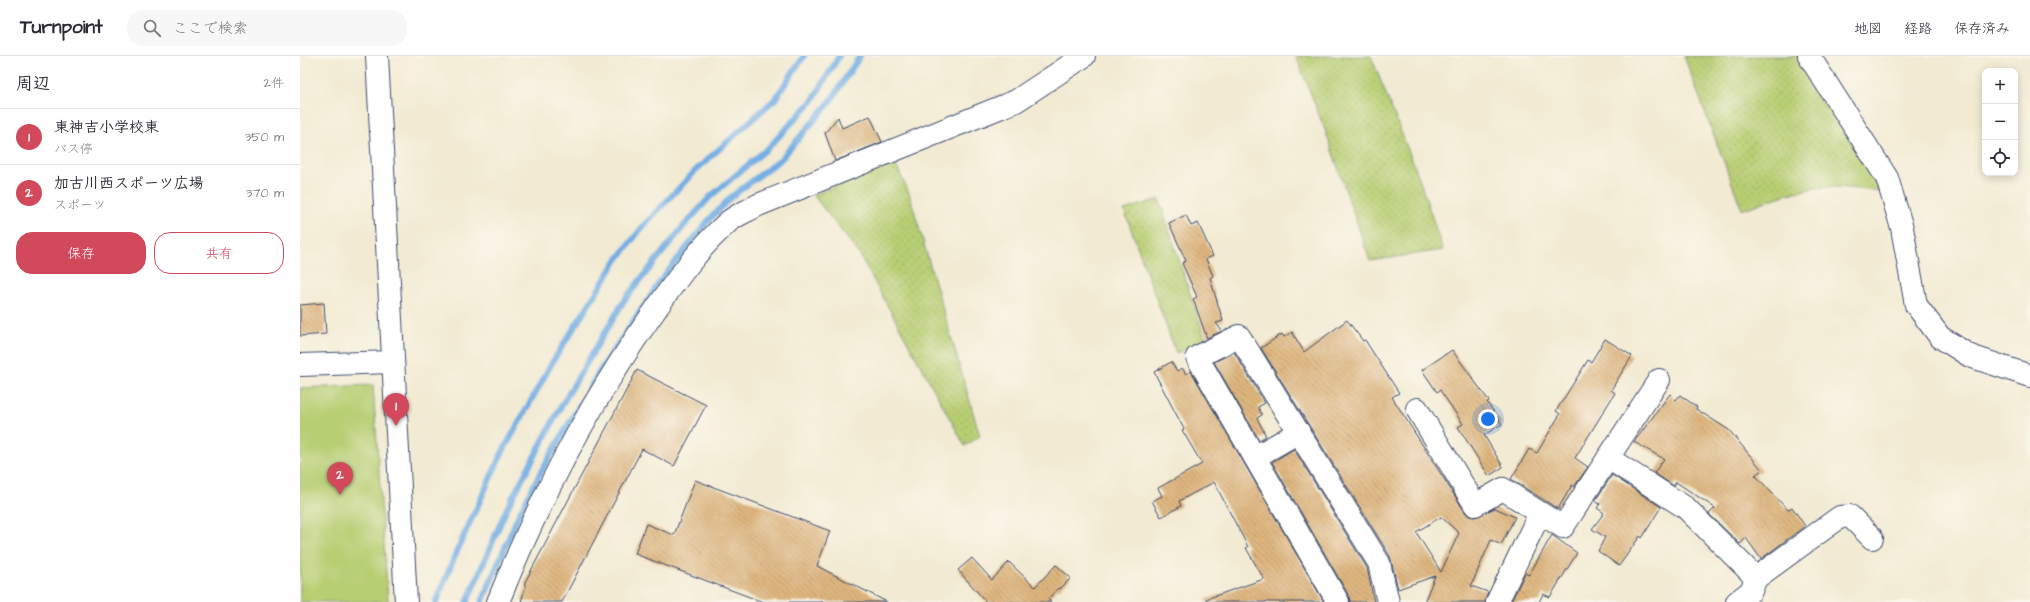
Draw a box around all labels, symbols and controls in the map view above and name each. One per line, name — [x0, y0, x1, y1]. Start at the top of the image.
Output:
search box — [127, 10, 407, 46]
text: Turnpoint — [20, 14, 103, 41]
icon: search — [141, 17, 163, 39]
text: ここで検索 — [173, 18, 248, 39]
text: 地図 — [1854, 19, 1882, 39]
text: 経路 — [1904, 19, 1932, 39]
text: 保存済み — [1954, 19, 2010, 39]
map controls — [1982, 68, 2018, 176]
button: + — [1982, 68, 2018, 104]
text: 周辺 — [16, 72, 50, 96]
text: 2件 — [264, 74, 284, 92]
button: − — [1982, 104, 2018, 140]
text: 東神吉小学校東 — [54, 117, 159, 138]
text: 1 — [28, 128, 30, 146]
text: 350 m — [245, 128, 284, 146]
text: バス停 — [54, 140, 93, 158]
button: locate — [1982, 140, 2018, 176]
text: 加古川西スポーツ広場 — [54, 173, 204, 194]
text: 2 — [25, 184, 33, 202]
text: 370 m — [246, 184, 284, 202]
text: スポーツ — [54, 196, 106, 214]
button: 保存 — [16, 232, 146, 274]
button: 共有 — [154, 232, 284, 274]
pin: 1 — [383, 393, 409, 426]
your location — [1478, 409, 1498, 429]
pin: 2 — [327, 462, 353, 495]

